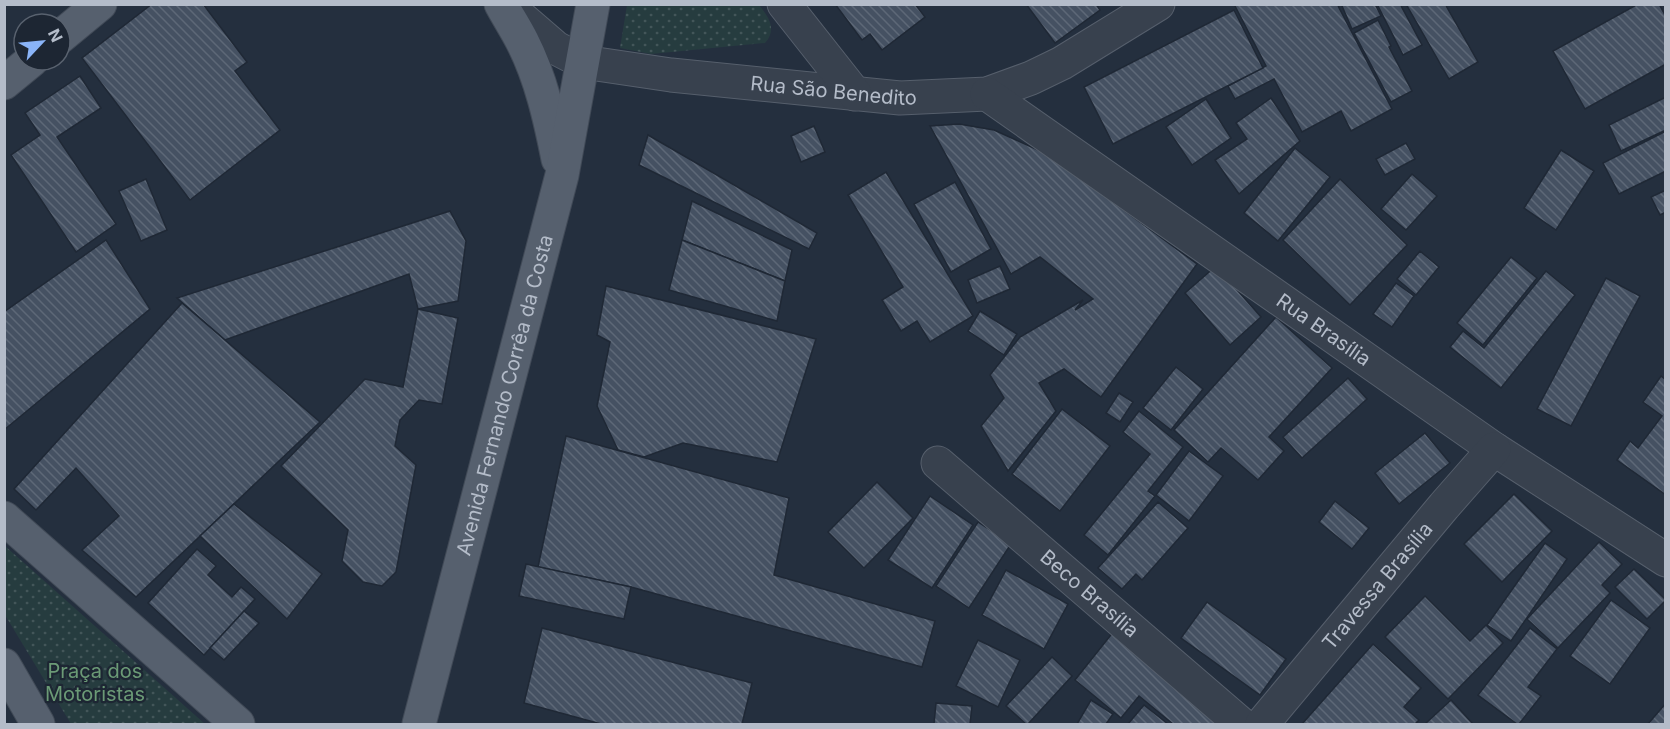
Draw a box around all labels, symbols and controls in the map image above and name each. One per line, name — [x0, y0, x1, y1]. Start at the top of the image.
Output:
north arrow — [12, 12, 72, 72]
text: N — [44, 26, 67, 45]
street label: Rua São Benedito — [749, 71, 917, 110]
street label: Avenida Fernando Corrêa da Costa — [451, 232, 558, 558]
street label: Rua Brasília — [1272, 288, 1376, 371]
street label: Travessa Brasília — [1317, 517, 1438, 655]
street label: Beco Brasília — [1035, 545, 1144, 642]
park label: Praça dos Motoristas — [45, 659, 145, 706]

